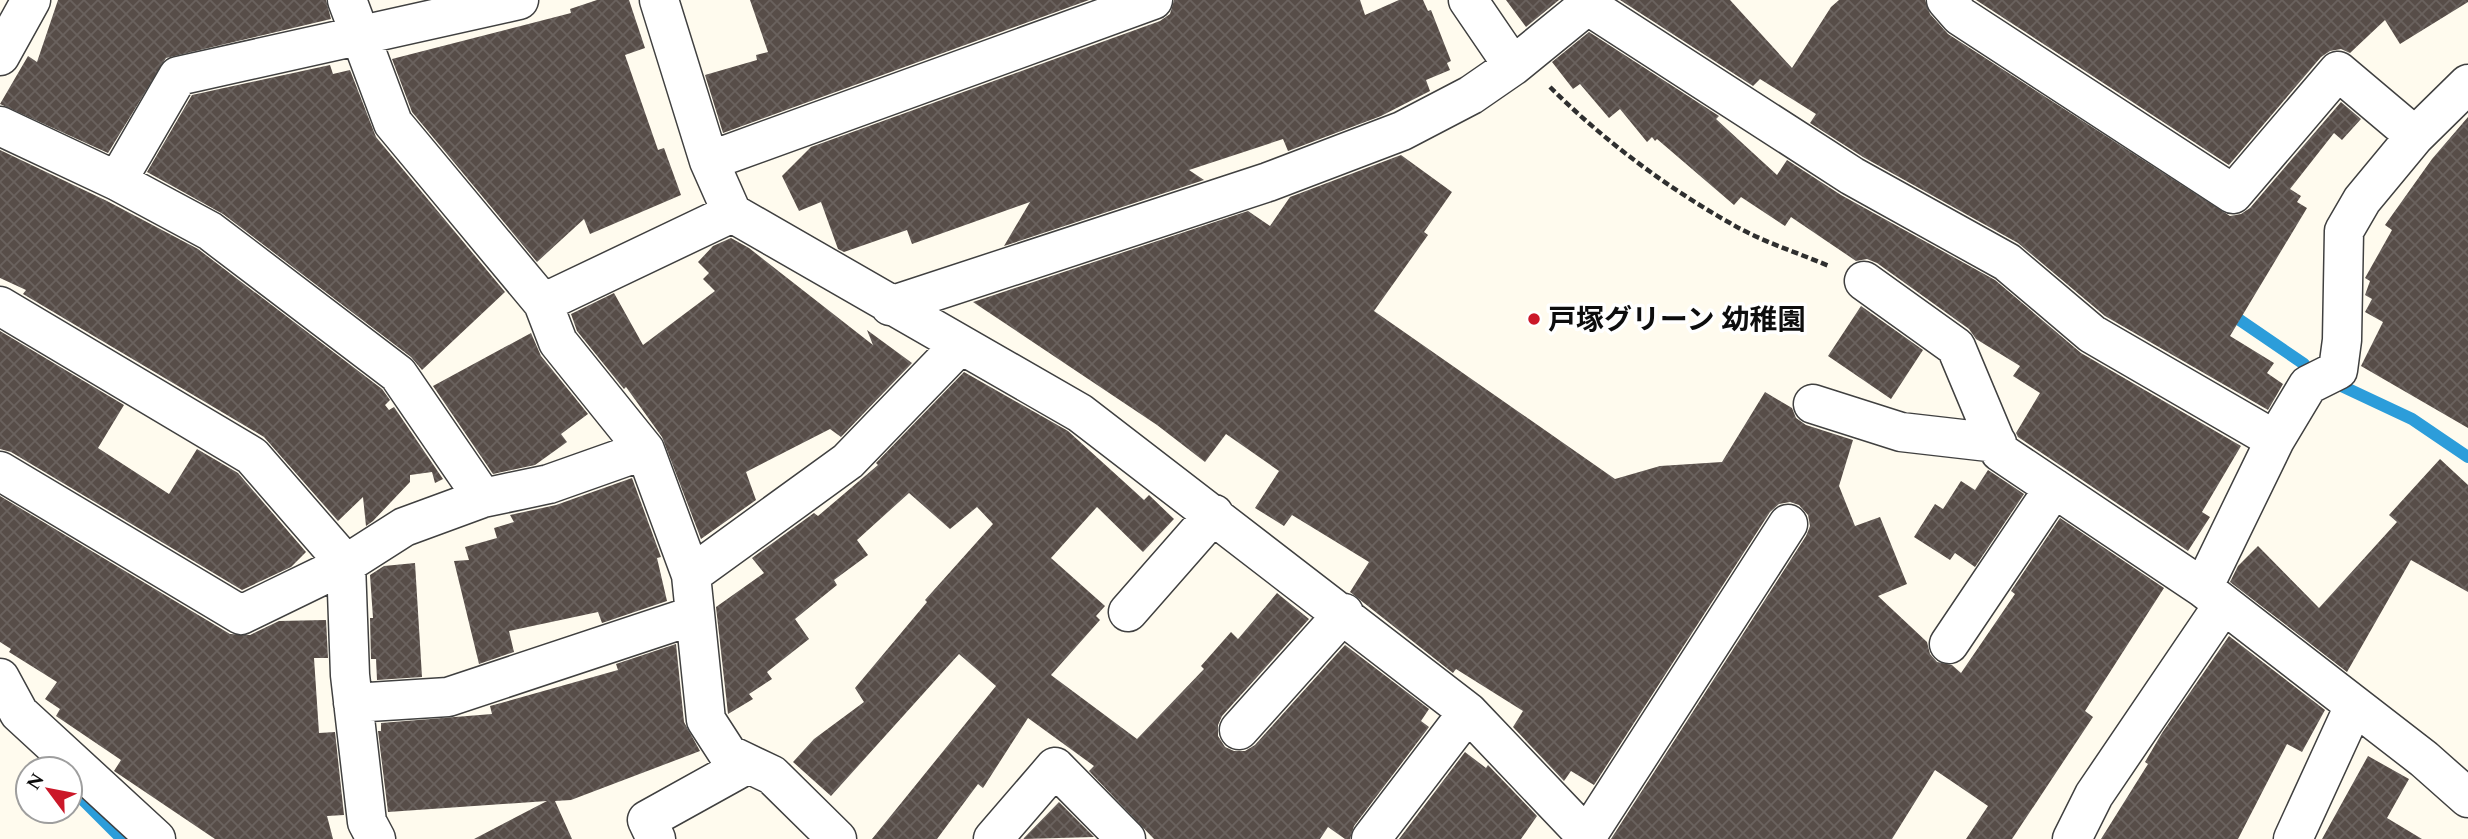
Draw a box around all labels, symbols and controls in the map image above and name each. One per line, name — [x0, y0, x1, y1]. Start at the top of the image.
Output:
place label: 戸塚グリーン 幼稚園 — [1548, 299, 1806, 342]
marker: 戸塚グリーン 幼稚園 — [1526, 311, 1542, 327]
north arrow — [14, 755, 84, 825]
text: N — [19, 768, 52, 796]

